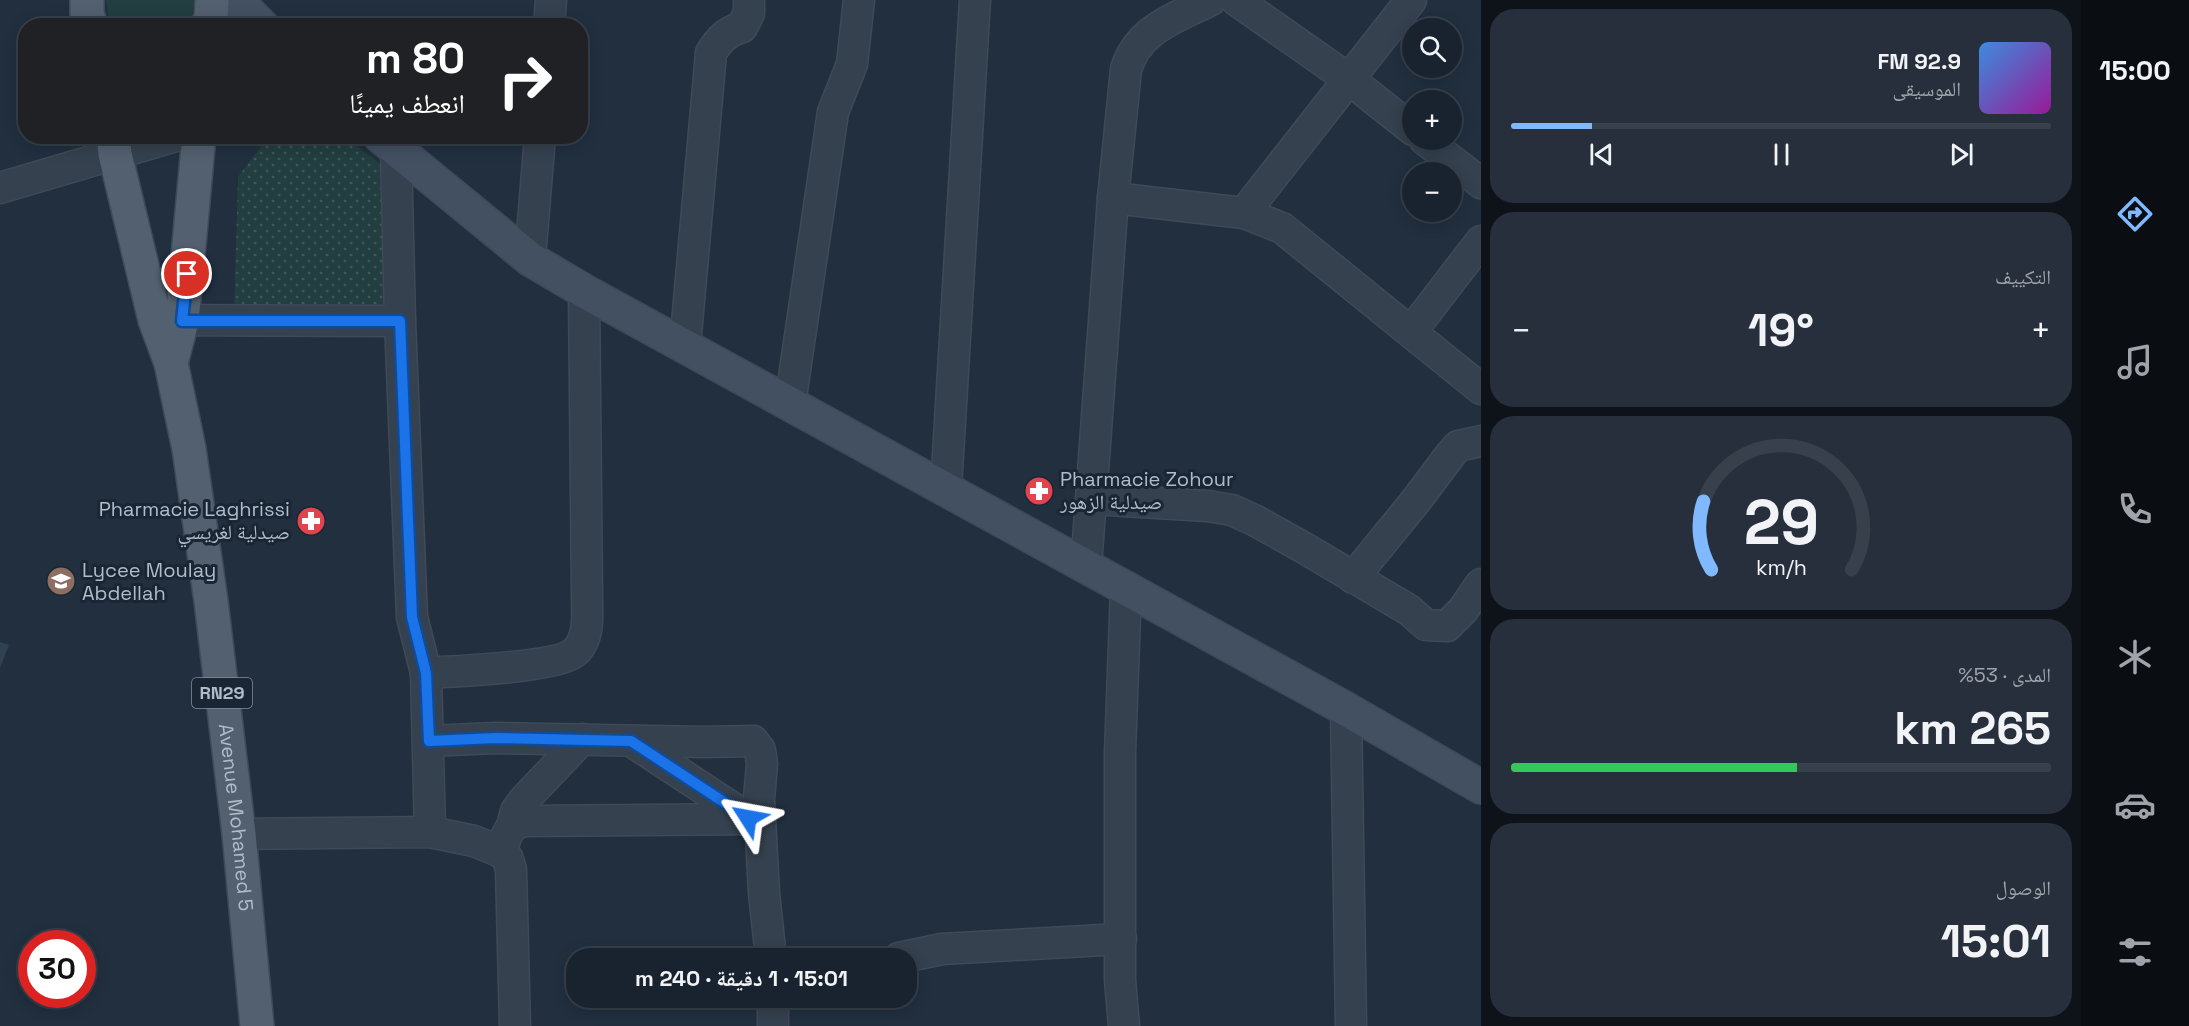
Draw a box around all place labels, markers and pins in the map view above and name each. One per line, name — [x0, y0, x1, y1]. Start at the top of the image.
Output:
pin — [161, 248, 212, 299]
place label: Pharmacie Zohour صيدلية الزهور — [1059, 466, 1234, 515]
pharmacy icon: Pharmacie Zohour صيدلية الزهور — [1023, 475, 1055, 507]
place label: Pharmacie Laghrissi صيدلية لغريسي — [99, 496, 290, 548]
pharmacy icon: Pharmacie Laghrissi صيدلية لغريسي — [295, 505, 327, 537]
place label: Lycee Moulay Abdellah — [82, 557, 216, 606]
school or university icon: Lycee Moulay Abdellah — [45, 565, 77, 597]

